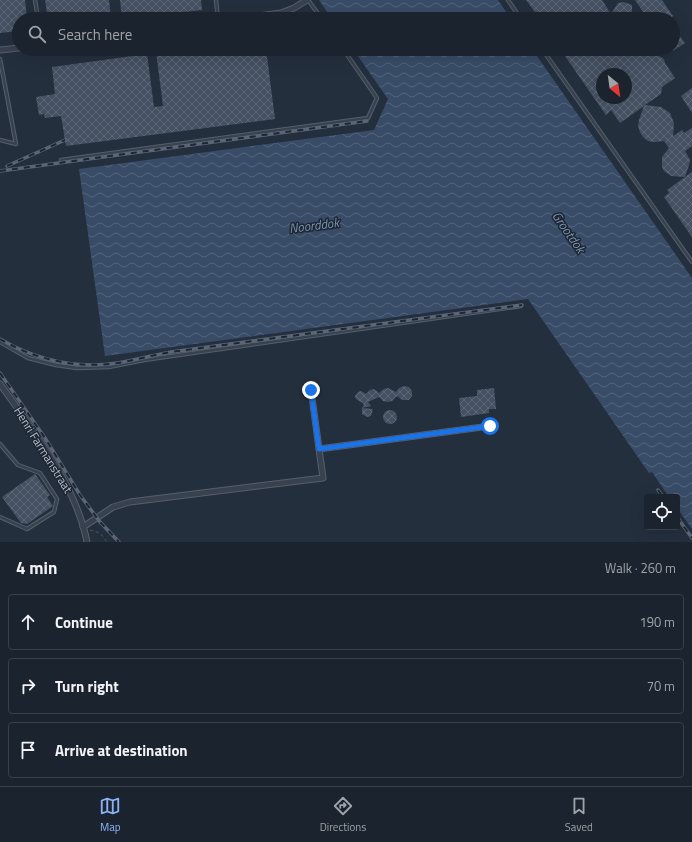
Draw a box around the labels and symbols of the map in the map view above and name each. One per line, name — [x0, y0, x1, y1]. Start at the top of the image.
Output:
north arrow — [596, 68, 632, 104]
water label: Grootdok — [547, 207, 592, 259]
water label: Noorddok — [288, 212, 342, 238]
route end — [302, 381, 320, 399]
street label: Henri Farmanstraat — [9, 403, 78, 497]
route start — [481, 417, 499, 435]

